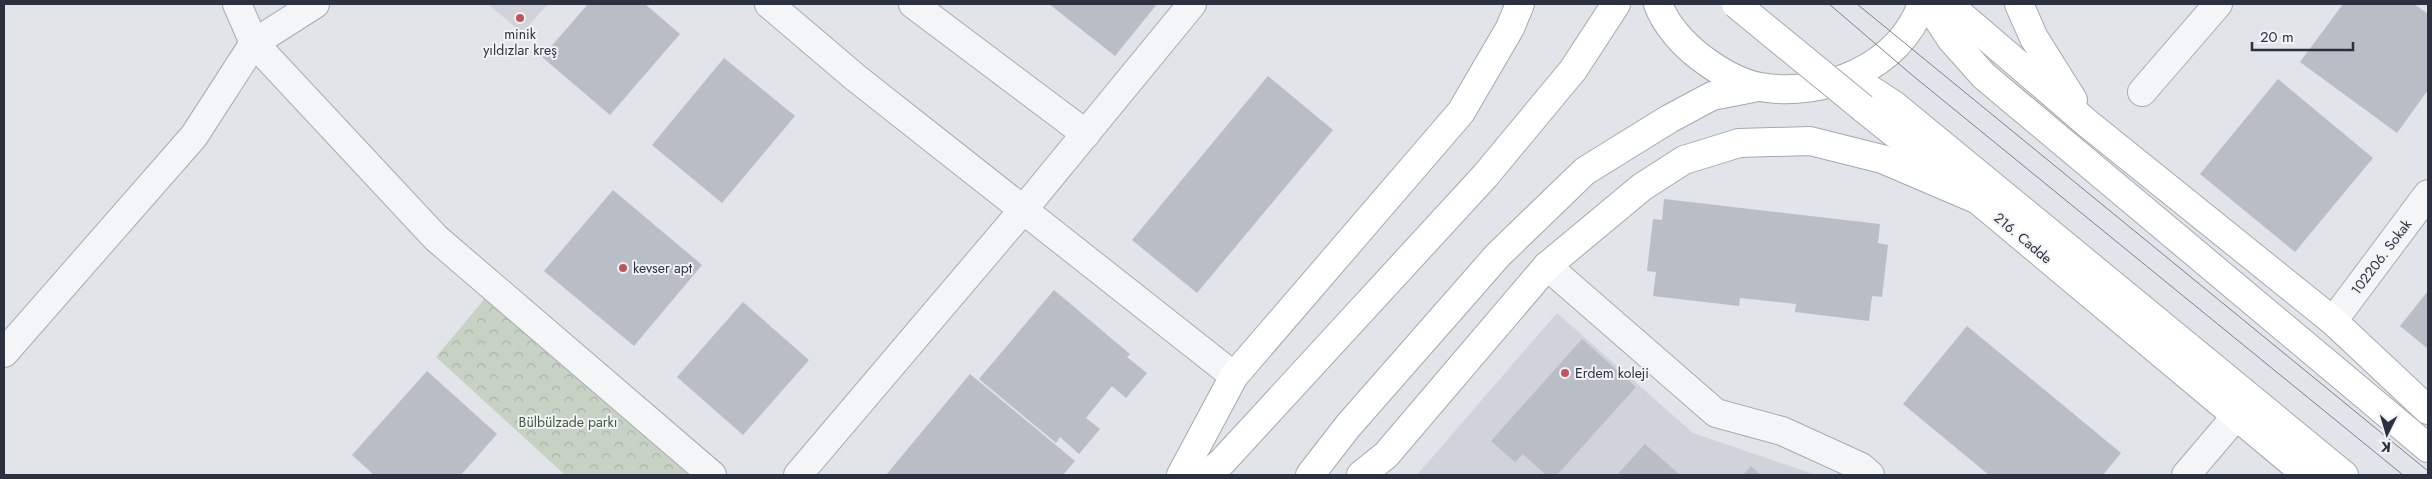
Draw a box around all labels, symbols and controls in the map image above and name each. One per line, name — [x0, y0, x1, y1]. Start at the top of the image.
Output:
marker: minik yıldızlar kreş — [514, 12, 526, 24]
scale bar — [2252, 20, 2353, 52]
place label: minik yıldızlar kreş — [483, 24, 557, 60]
text: 20 m — [2260, 26, 2294, 48]
street label: 216. Cadde — [1990, 208, 2056, 268]
street label: 102206. Sokak — [2346, 214, 2417, 299]
place label: kevser apt — [633, 258, 693, 278]
marker: kevser apt — [617, 262, 629, 274]
place label: Erdem koleji — [1575, 363, 1649, 383]
marker: Erdem koleji — [1559, 367, 1571, 379]
north arrow — [2362, 409, 2412, 459]
park label: Bülbülzade parkı — [519, 412, 617, 432]
text: K — [2380, 437, 2392, 457]

